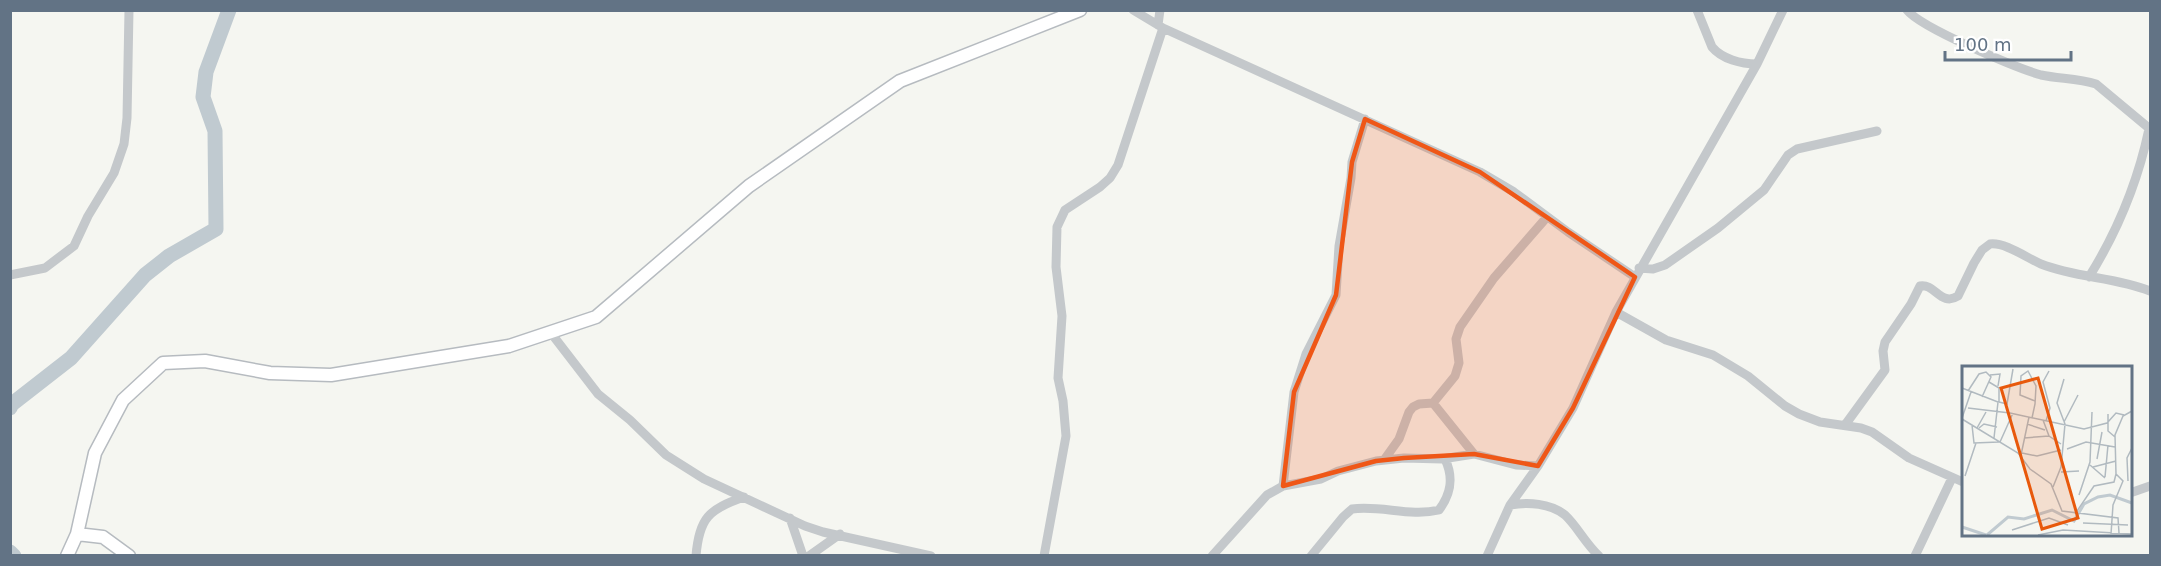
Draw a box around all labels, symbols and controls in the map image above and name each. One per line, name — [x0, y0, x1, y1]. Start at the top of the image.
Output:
scale bar — [1945, 24, 2071, 62]
text: 100 m — [1954, 34, 2012, 55]
inset map — [1962, 366, 2131, 536]

